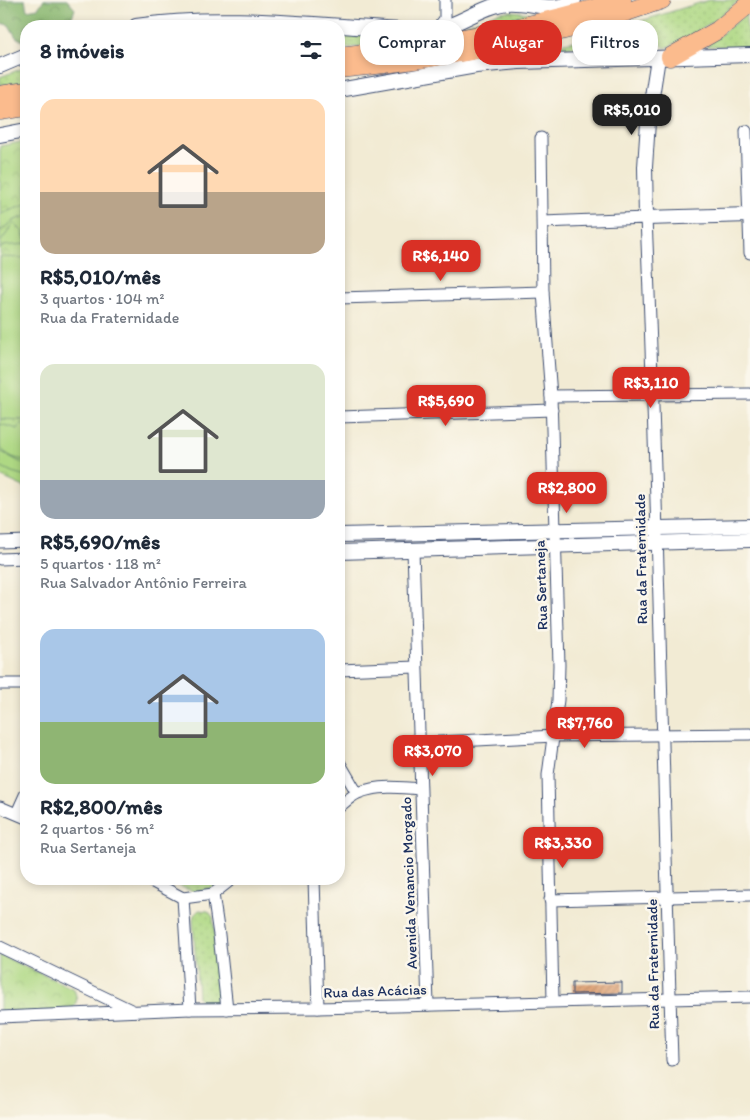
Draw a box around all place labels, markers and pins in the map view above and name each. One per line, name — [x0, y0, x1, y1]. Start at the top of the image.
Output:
pin: R$5,010 — [586, 94, 678, 136]
pin: R$6,140 — [395, 240, 487, 282]
pin: R$3,110 — [605, 366, 697, 409]
pin: R$5,690 — [400, 384, 492, 427]
pin: R$2,800 — [521, 472, 613, 514]
pin: R$7,760 — [539, 706, 631, 749]
pin: R$3,070 — [387, 734, 479, 777]
pin: R$3,330 — [517, 826, 609, 869]

